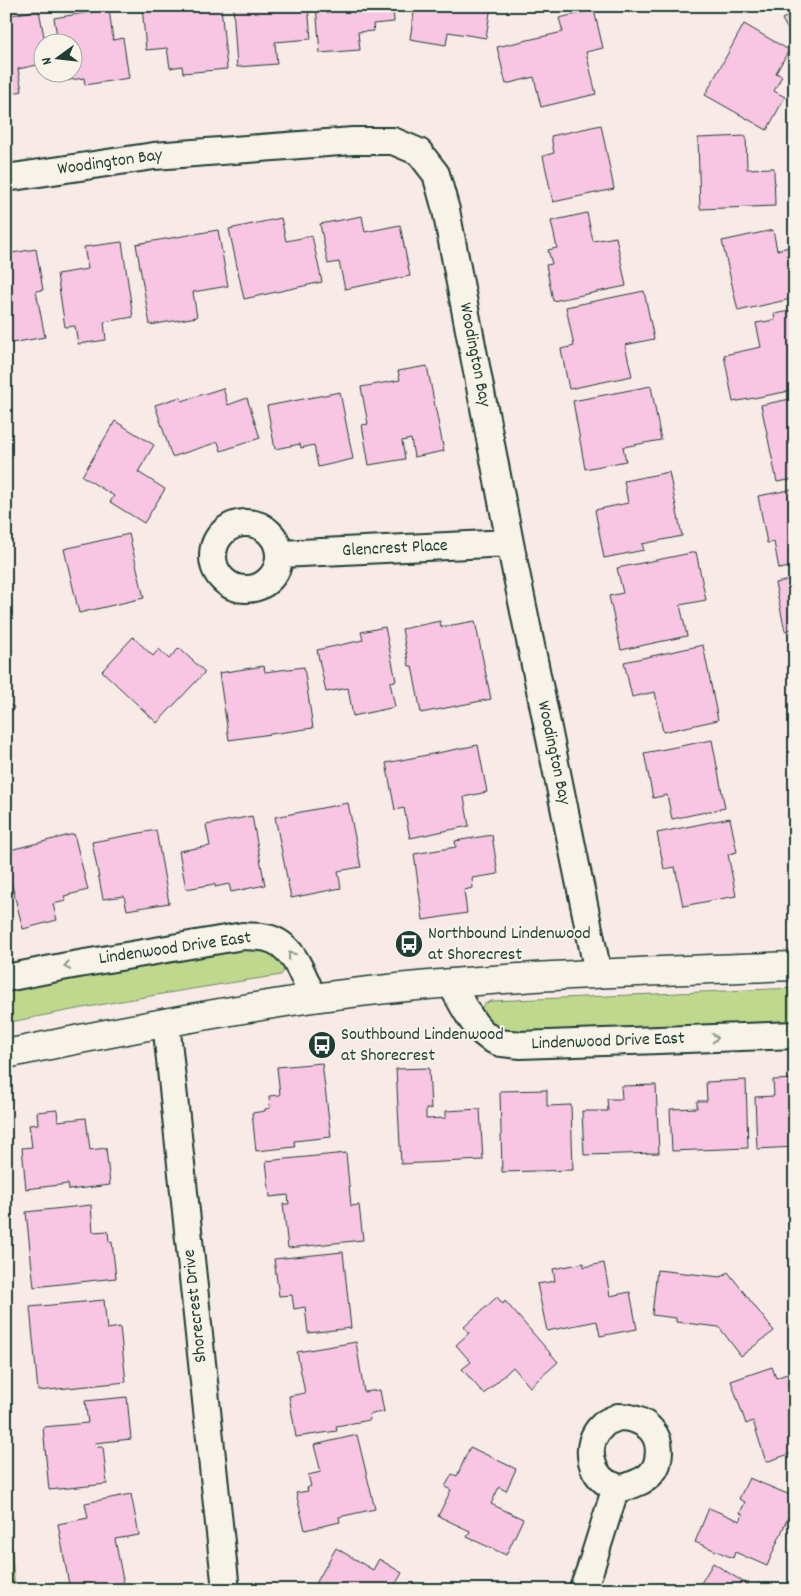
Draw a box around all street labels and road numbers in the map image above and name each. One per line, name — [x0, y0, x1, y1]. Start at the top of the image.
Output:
street label: Woodington Bay — [56, 143, 165, 183]
street label: Woodington Bay — [452, 301, 496, 410]
street label: Glencrest Place — [341, 534, 449, 564]
street label: Woodington Bay — [530, 699, 576, 808]
street label: Lindenwood Drive East — [97, 926, 253, 972]
street label: Lindenwood Drive East — [531, 1027, 685, 1057]
street label: Shorecrest Drive — [178, 1248, 214, 1364]

